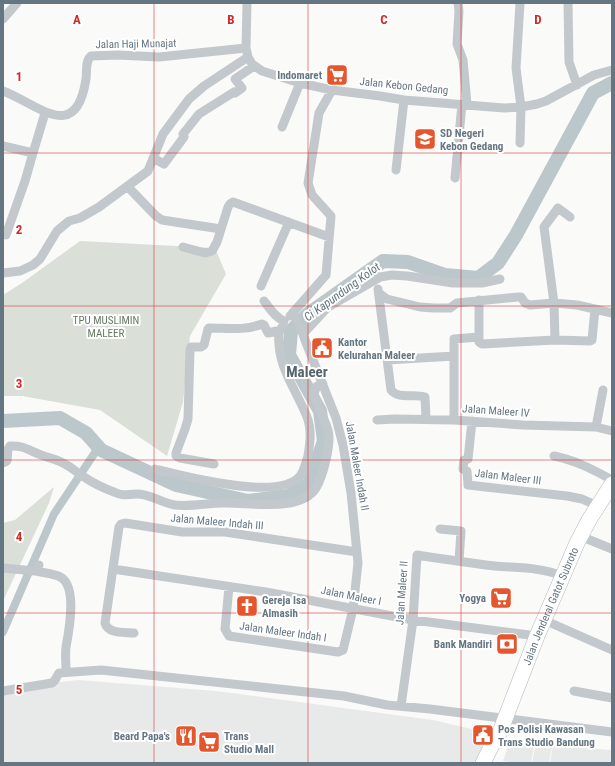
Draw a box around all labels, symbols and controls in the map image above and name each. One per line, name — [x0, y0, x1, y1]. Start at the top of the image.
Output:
text: A — [73, 12, 81, 27]
text: B — [227, 12, 235, 27]
text: C — [380, 12, 388, 27]
text: D — [534, 12, 542, 27]
street label: Jalan Haji Munajat — [95, 37, 177, 51]
supermarket icon: Indomaret — [324, 62, 350, 88]
text: 1 — [16, 69, 22, 84]
place label: Indomaret — [277, 69, 323, 82]
street label: Jalan Kebon Gedang — [359, 75, 449, 97]
school or university icon: SD Negeri Kebon Gedang — [412, 126, 438, 152]
place label: SD Negeri Kebon Gedang — [440, 127, 503, 153]
text: 2 — [16, 222, 23, 237]
water label: Ci Kapundung Kolot — [301, 259, 383, 324]
park label: TPU MUSLIMIN MALEER — [73, 314, 139, 340]
public building icon: Kantor Kelurahan Maleer — [309, 335, 335, 361]
place label: Kantor Kelurahan Maleer — [338, 336, 415, 362]
district label: Maleer — [286, 363, 328, 381]
text: 3 — [16, 376, 22, 391]
street label: Jalan Maleer IV — [462, 402, 530, 420]
street label: Jalan Maleer Indah II — [343, 420, 371, 512]
street label: Jalan Maleer III — [474, 466, 542, 488]
street label: Jalan Maleer Indah III — [170, 511, 264, 533]
text: 4 — [16, 529, 23, 544]
street label: Jalan Jenderal Gatot Subroto — [520, 545, 581, 667]
street label: Jalan Maleer II — [393, 561, 411, 625]
street label: Jalan Maleer I — [320, 584, 382, 608]
supermarket icon: Yogya — [488, 585, 514, 611]
place label: Yogya — [459, 592, 486, 605]
church icon: Gereja Isa Almasih — [234, 593, 260, 619]
place label: Gereja Isa Almasih — [262, 594, 306, 620]
street label: Jalan Maleer Indah I — [239, 619, 327, 645]
bank icon: Bank Mandiri — [494, 631, 520, 657]
place label: Bank Mandiri — [434, 638, 492, 651]
text: 5 — [16, 682, 23, 697]
public building icon: Pos Polisi Kawasan Trans Studio Bandung — [470, 722, 496, 748]
restaurant icon: Beard Papa's — [173, 723, 199, 749]
place label: Pos Polisi Kawasan Trans Studio Bandung — [498, 723, 595, 749]
supermarket icon: Trans Studio Mall — [196, 729, 222, 755]
place label: Beard Papa's — [114, 730, 170, 743]
place label: Trans Studio Mall — [224, 730, 274, 756]

